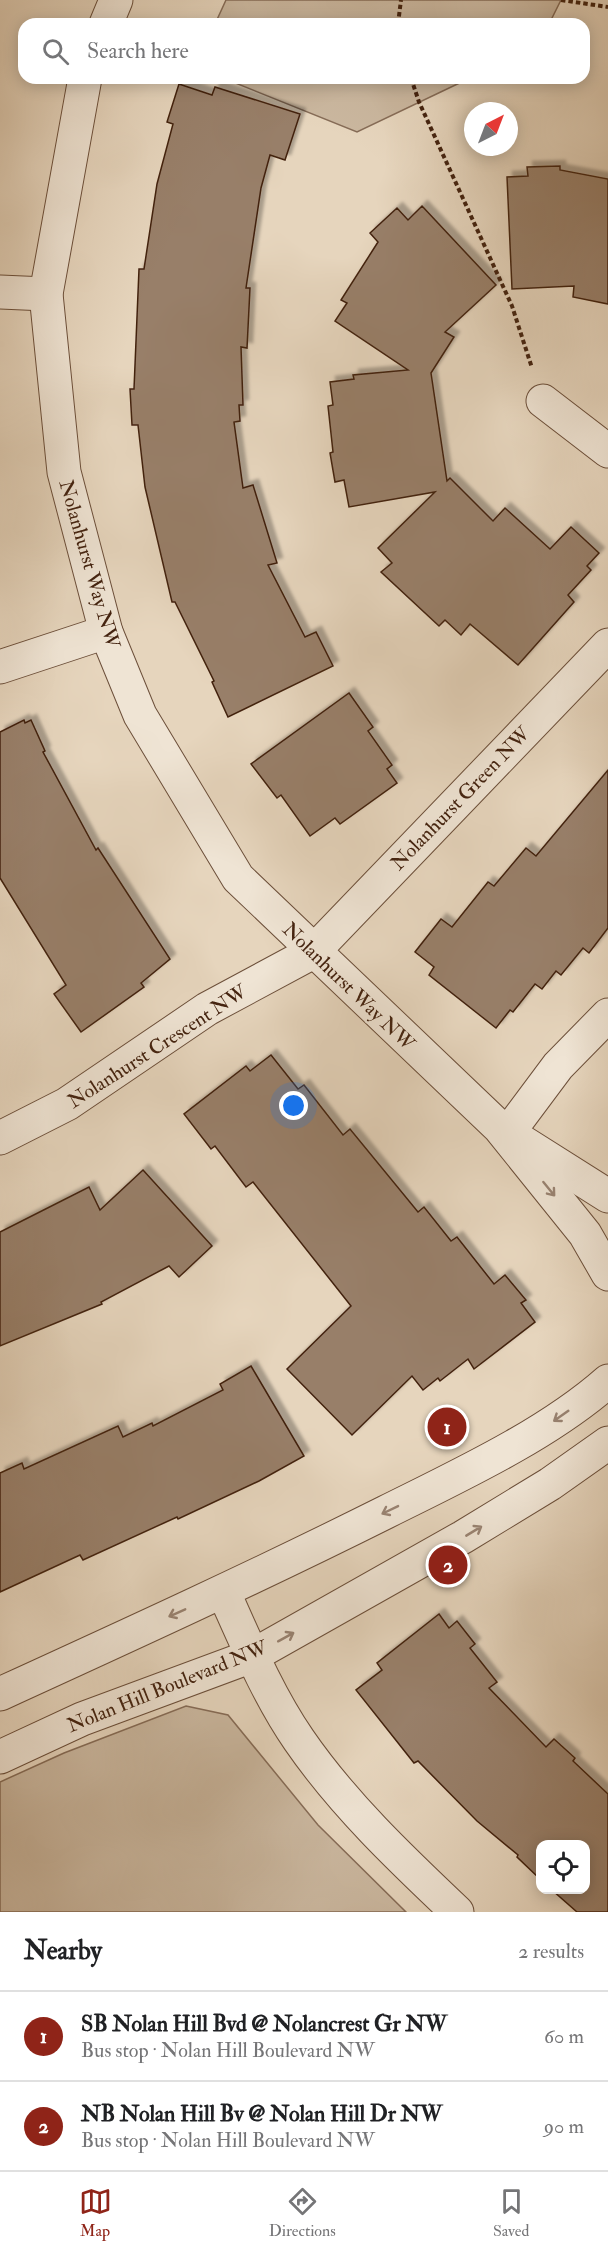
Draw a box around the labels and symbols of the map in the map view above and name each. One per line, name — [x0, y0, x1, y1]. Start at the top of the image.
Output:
north arrow — [464, 102, 518, 156]
street label: Nolanhurst Way NW — [53, 477, 126, 652]
street label: Nolanhurst Green NW — [385, 721, 536, 875]
street label: Nolanhurst Way NW — [277, 917, 420, 1056]
street label: Nolanhurst Crescent NW — [63, 979, 252, 1114]
your location — [279, 1091, 308, 1120]
one-way arrow — [542, 1181, 555, 1197]
pin: 1 — [428, 1404, 466, 1450]
one-way arrow — [553, 1410, 570, 1422]
one-way arrow — [382, 1505, 400, 1516]
one-way arrow — [465, 1524, 482, 1536]
pin: 2 — [428, 1542, 468, 1588]
one-way arrow — [168, 1608, 187, 1619]
one-way arrow — [277, 1631, 294, 1643]
street label: Nolan Hill Boulevard NW — [63, 1635, 272, 1738]

